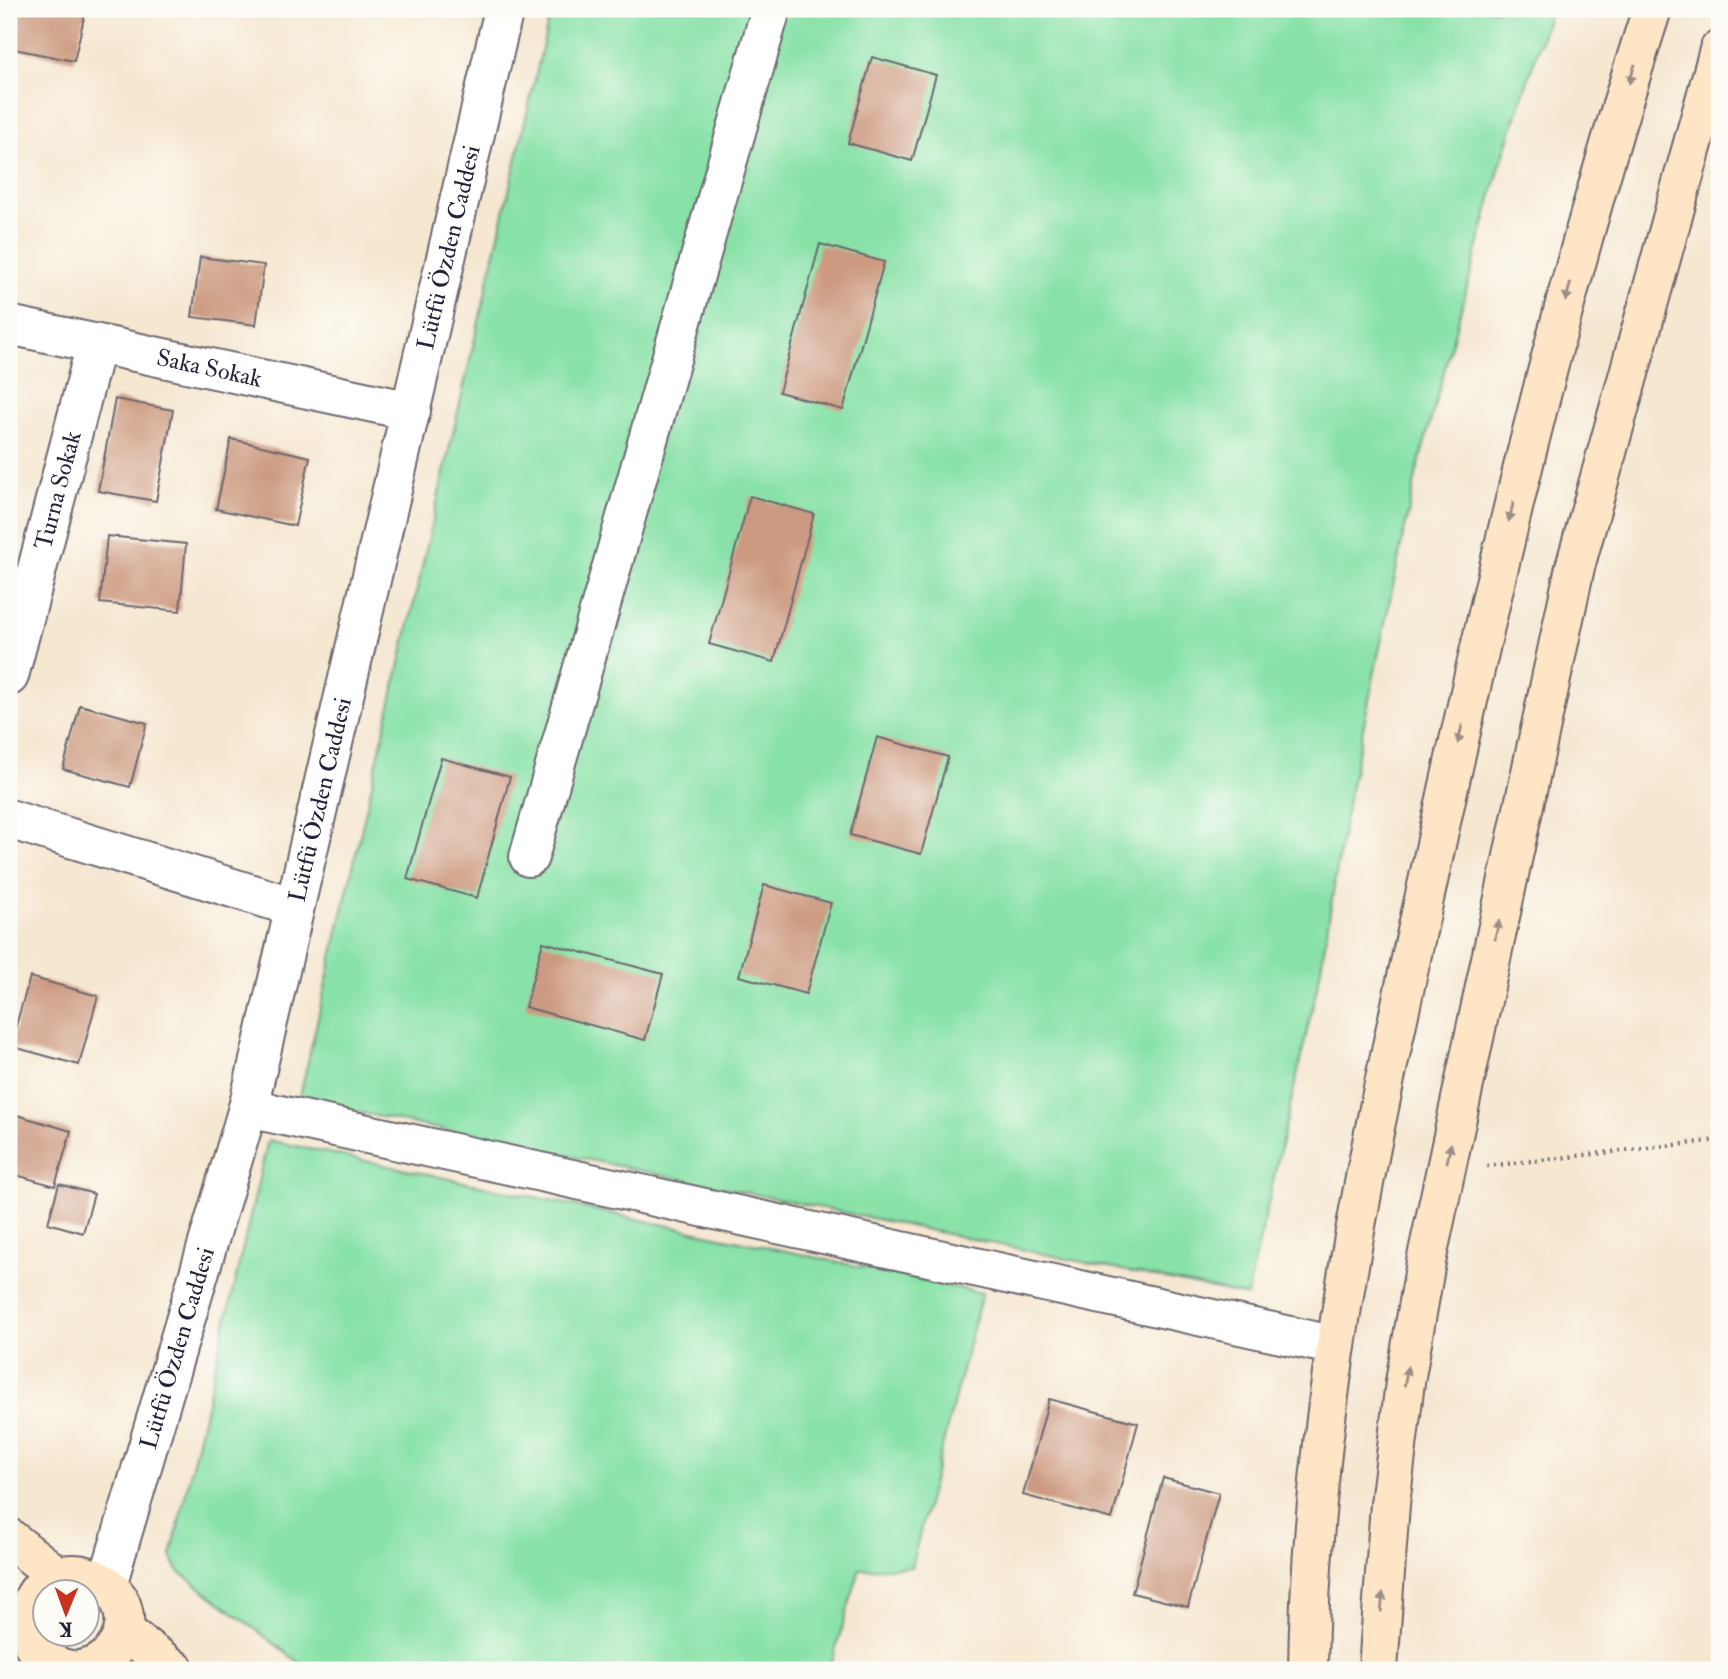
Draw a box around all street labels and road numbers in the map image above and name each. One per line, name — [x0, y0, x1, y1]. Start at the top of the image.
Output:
street label: Lütfü Özden Caddesi — [410, 142, 488, 353]
street label: Saka Sokak — [154, 342, 265, 395]
street label: Turna Sokak — [28, 427, 89, 553]
street label: Lütfü Özden Caddesi — [282, 695, 359, 905]
street label: Lütfü Özden Caddesi — [133, 1244, 222, 1453]

